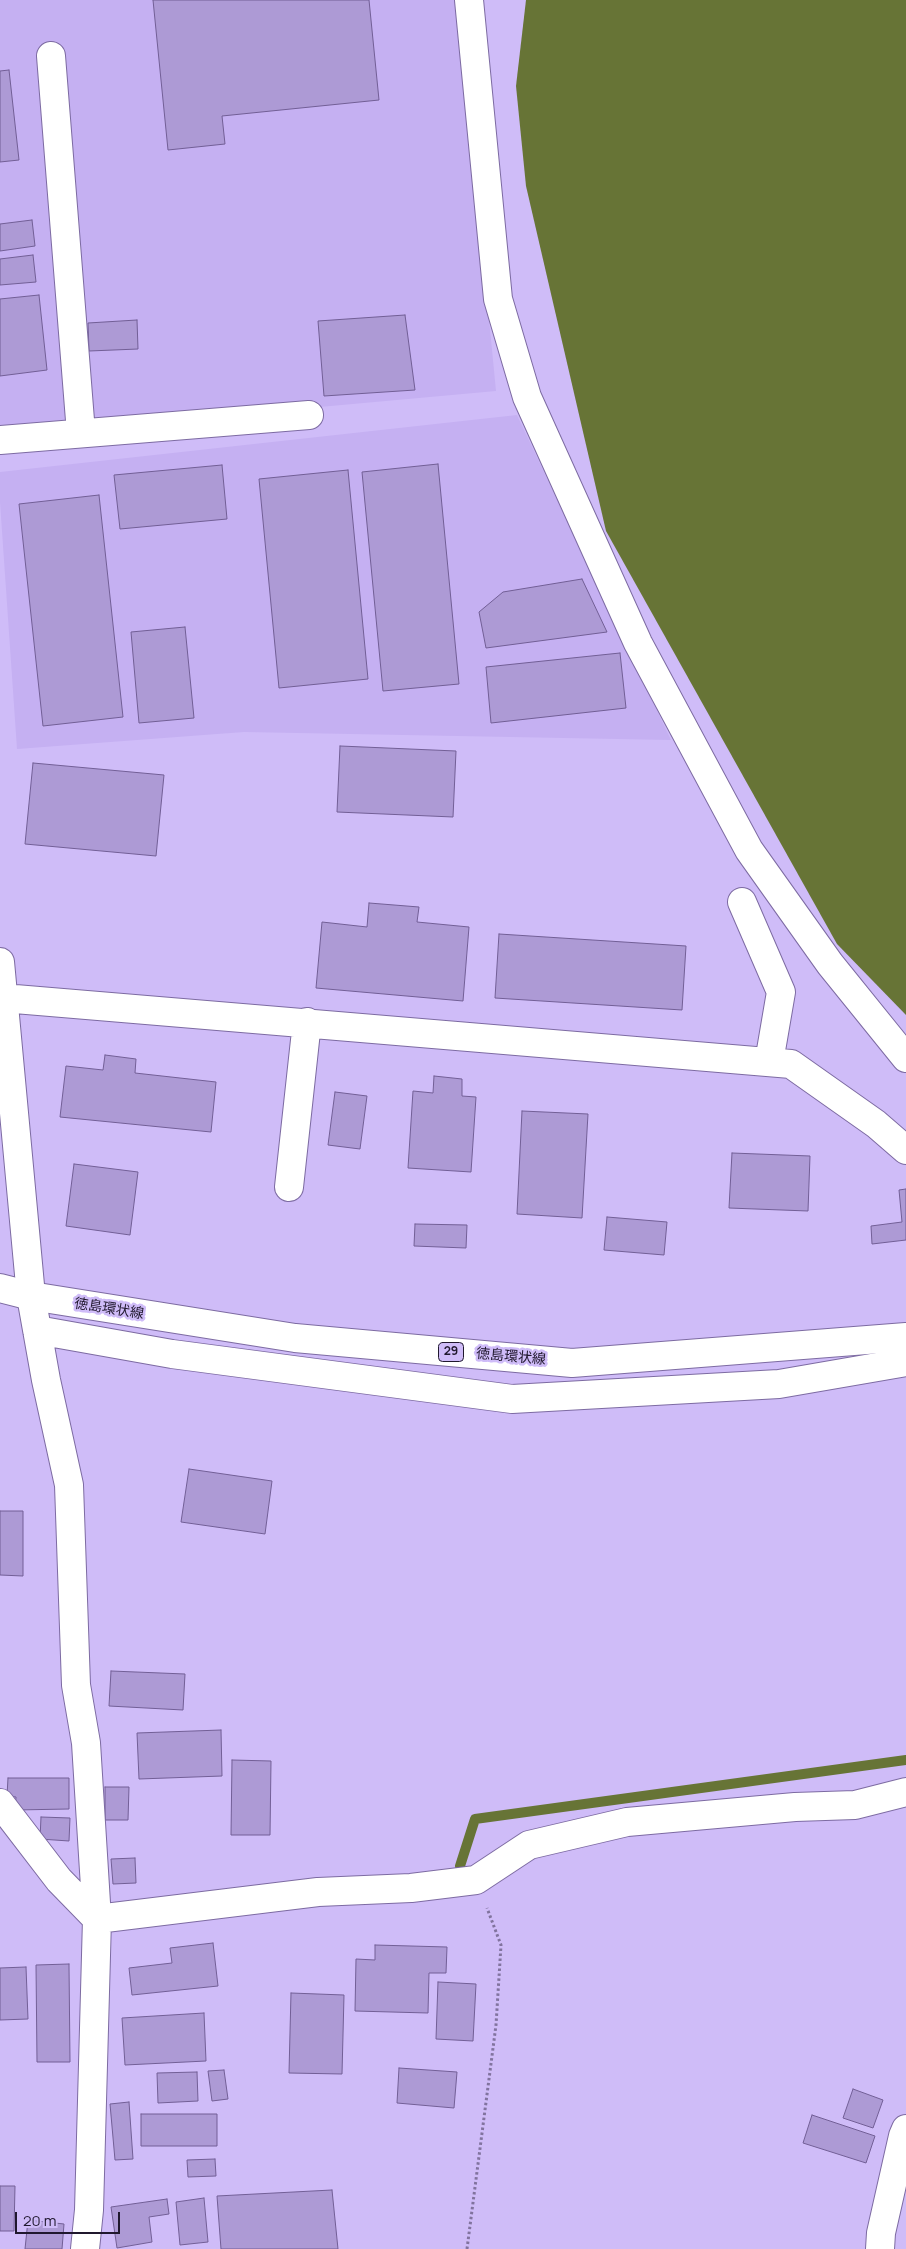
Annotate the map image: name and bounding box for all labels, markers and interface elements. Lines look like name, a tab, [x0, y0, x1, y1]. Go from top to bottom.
street label: 徳島環状線	[73, 1295, 145, 1323]
road number: 29	[438, 1342, 464, 1361]
street label: 徳島環状線	[475, 1346, 547, 1368]
scale bar	[18, 2202, 122, 2234]
text: 20 m	[23, 2210, 56, 2231]

